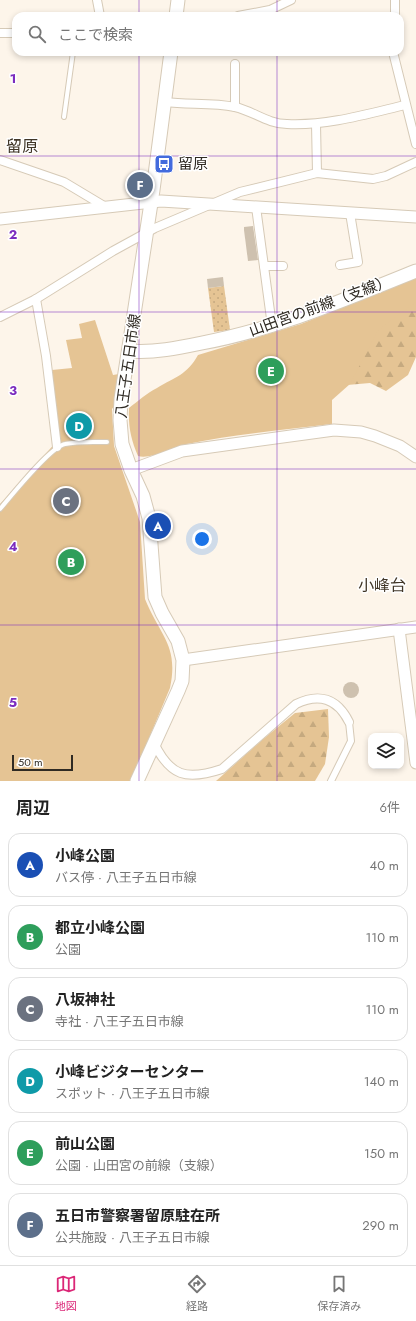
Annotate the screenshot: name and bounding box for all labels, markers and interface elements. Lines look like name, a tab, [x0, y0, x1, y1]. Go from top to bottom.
search box	[12, 12, 404, 56]
icon: search	[26, 23, 48, 45]
text: ここで検索	[58, 24, 133, 46]
text: 1	[10, 69, 16, 88]
district label: 留原	[6, 135, 38, 158]
bus stop icon: 留原	[153, 153, 175, 175]
place label: 留原	[178, 153, 208, 175]
pin: F	[127, 170, 153, 200]
text: 2	[9, 225, 17, 244]
street label: 山田宮の前線（支線）	[246, 270, 394, 342]
street label: 八王子五日市線	[110, 312, 146, 420]
pin: E	[258, 356, 284, 386]
text: 3	[9, 381, 17, 400]
pin: D	[66, 411, 92, 441]
pin: C	[53, 486, 79, 516]
pin: A	[145, 511, 171, 541]
your location	[192, 529, 212, 549]
text: 4	[8, 537, 18, 556]
pin: B	[58, 547, 84, 577]
district label: 小峰台	[358, 574, 406, 597]
text: 5	[9, 693, 17, 712]
map controls	[368, 733, 404, 769]
button: layers	[368, 733, 404, 769]
scale bar	[12, 753, 73, 772]
text: 50 m	[18, 754, 43, 770]
text: 周辺	[16, 796, 50, 820]
text: 6件	[380, 798, 400, 817]
text: 小峰公園	[55, 845, 115, 867]
text: A	[25, 856, 35, 875]
text: 40 m	[370, 856, 399, 875]
text: バス停 · 八王子五日市線	[55, 868, 197, 887]
text: 都立小峰公園	[55, 917, 145, 939]
text: B	[26, 928, 34, 947]
text: 110 m	[365, 928, 399, 947]
text: 公園	[55, 940, 81, 959]
text: 八坂神社	[55, 989, 115, 1011]
text: C	[25, 1000, 35, 1019]
text: 110 m	[365, 1000, 399, 1019]
text: 寺社 · 八王子五日市線	[55, 1012, 184, 1031]
text: 小峰ビジターセンター	[55, 1061, 205, 1083]
text: D	[25, 1072, 35, 1091]
text: 140 m	[364, 1072, 399, 1091]
text: スポット · 八王子五日市線	[55, 1084, 210, 1103]
text: 前山公園	[55, 1133, 115, 1155]
text: E	[26, 1144, 34, 1163]
text: 150 m	[364, 1144, 399, 1163]
text: 公園 · 山田宮の前線（支線）	[55, 1156, 223, 1175]
text: 五日市警察署留原駐在所	[55, 1205, 220, 1227]
text: F	[26, 1216, 34, 1235]
text: 290 m	[362, 1216, 399, 1235]
text: 公共施設 · 八王子五日市線	[55, 1228, 210, 1247]
tab: 地図	[55, 1273, 77, 1314]
tab: 経路	[186, 1273, 208, 1314]
tab: 保存済み	[317, 1273, 361, 1314]

